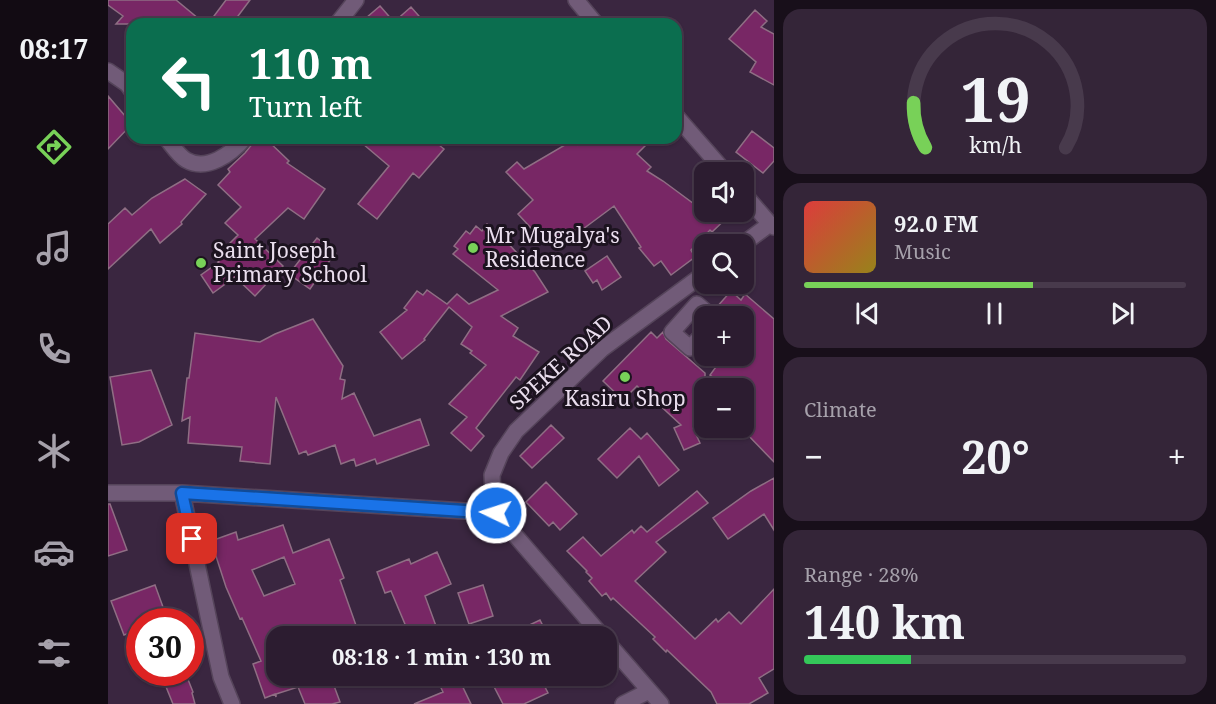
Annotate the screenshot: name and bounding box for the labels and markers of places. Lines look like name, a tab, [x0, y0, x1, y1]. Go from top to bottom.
place label: Mr Mugalya's Residence	[485, 221, 620, 273]
place label: Saint Joseph Primary School	[213, 236, 368, 288]
marker: Mr Mugalya's Residence	[466, 241, 480, 255]
marker: Saint Joseph Primary School	[194, 256, 208, 270]
marker: Kasiru Shop	[618, 370, 632, 384]
place label: Kasiru Shop	[564, 384, 686, 412]
pin	[166, 513, 217, 564]

